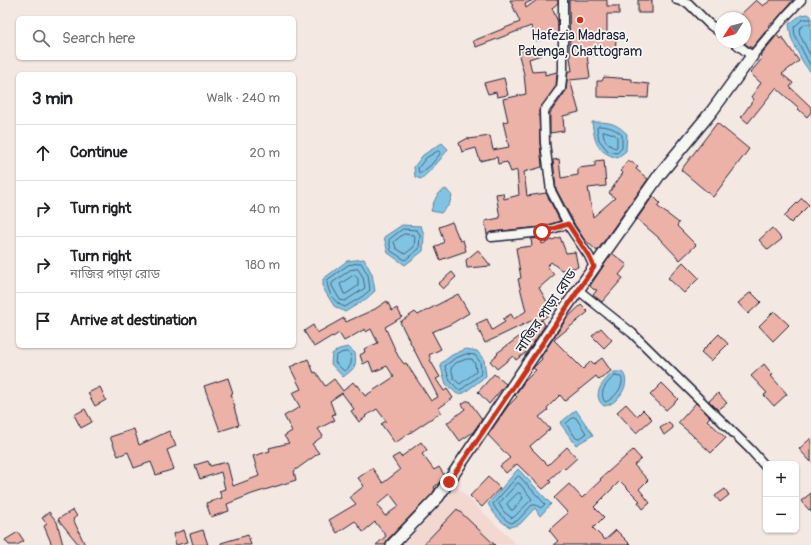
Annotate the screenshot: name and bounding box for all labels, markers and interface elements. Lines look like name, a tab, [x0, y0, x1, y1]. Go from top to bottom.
north arrow	[715, 12, 751, 48]
marker: Hafezia Madrasa, Patenga, Chattogram	[575, 15, 585, 25]
search box	[16, 16, 296, 60]
icon: search	[30, 27, 52, 49]
place label: Hafezia Madrasa, Patenga, Chattogram	[518, 27, 642, 60]
text: Search here	[62, 29, 135, 48]
text: 3 min	[32, 88, 73, 109]
text: Walk · 240 m	[206, 90, 280, 106]
icon: ahead	[32, 142, 54, 164]
text: Continue	[70, 143, 128, 162]
text: 20 m	[249, 145, 280, 161]
icon: right	[32, 198, 54, 220]
text: Turn right	[70, 199, 131, 218]
text: 40 m	[249, 201, 280, 217]
route start	[533, 223, 551, 241]
text: Turn right	[70, 247, 131, 266]
icon: right	[32, 254, 54, 276]
text: 180 m	[245, 257, 280, 273]
street label: নাজির পাড়া রোড	[511, 265, 581, 357]
text: নাজির পাড়া রোড	[70, 266, 160, 282]
icon: arrive	[32, 310, 54, 332]
text: Arrive at destination	[70, 311, 197, 330]
map controls	[763, 461, 799, 533]
button: +	[763, 461, 799, 497]
route end	[440, 473, 458, 491]
button: −	[763, 497, 799, 533]

